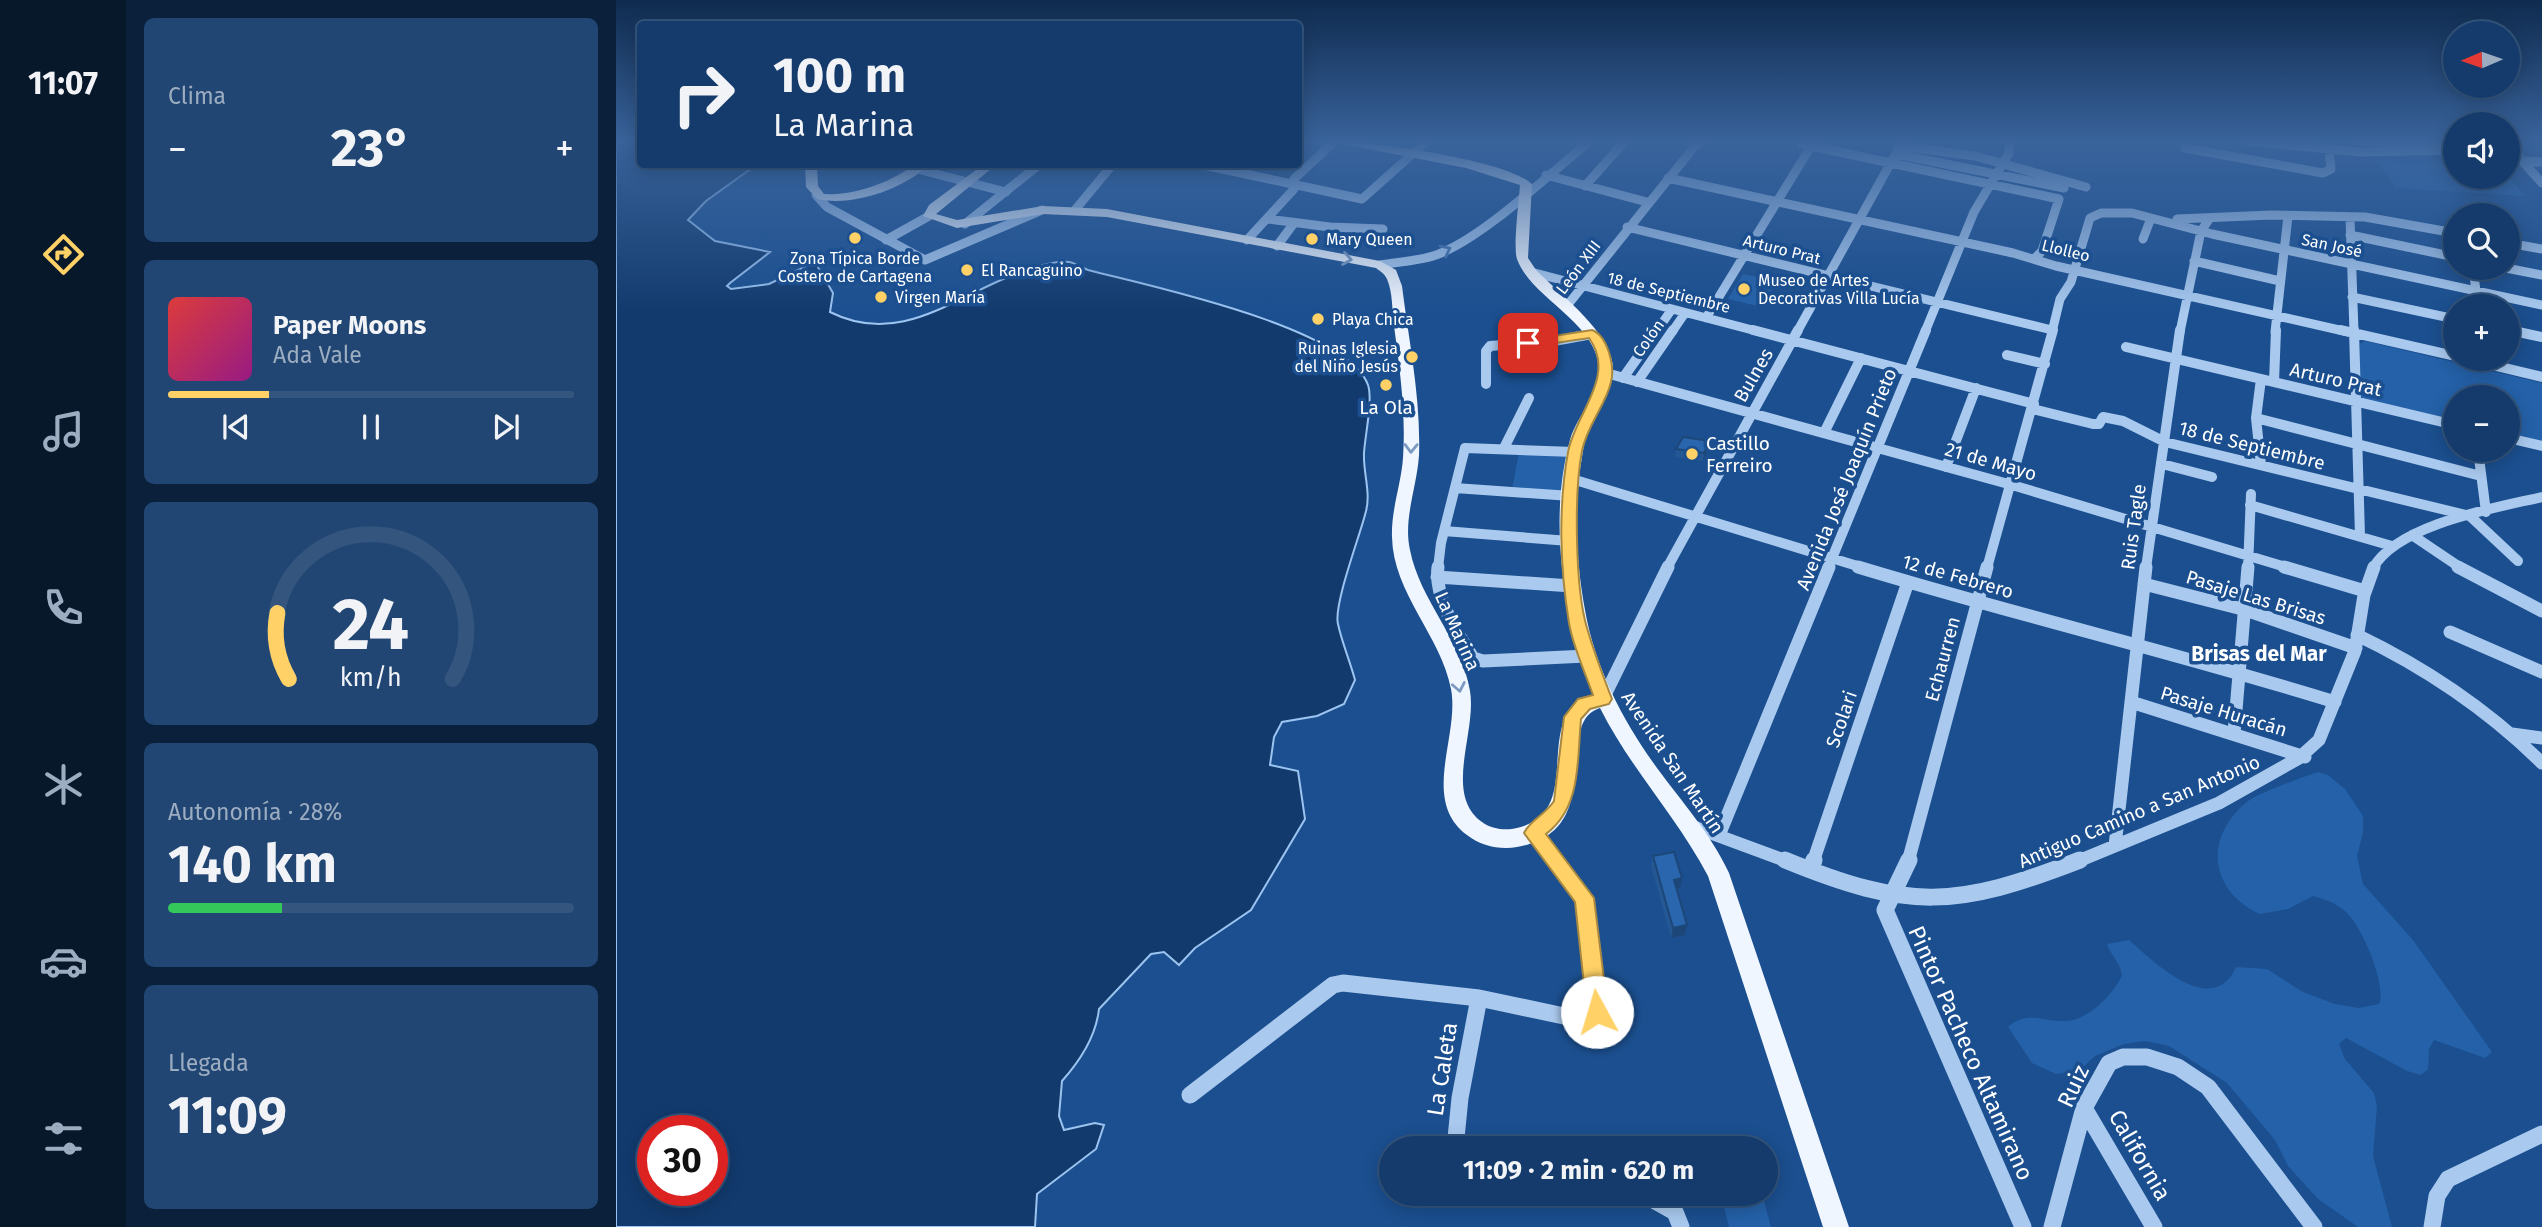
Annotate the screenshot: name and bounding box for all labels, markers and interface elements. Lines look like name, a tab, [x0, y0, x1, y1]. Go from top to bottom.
north arrow	[2443, 21, 2520, 98]
map controls	[2443, 21, 2520, 462]
text: 100 m	[773, 46, 906, 105]
icon: right	[658, 49, 749, 140]
text: 11:07	[28, 64, 98, 102]
text: Clima	[168, 82, 226, 110]
text: La Marina	[773, 106, 914, 144]
button: sound	[2443, 112, 2520, 189]
text: 23°	[331, 117, 411, 180]
text: −	[168, 126, 187, 172]
text: +	[555, 126, 574, 172]
button: search	[2443, 203, 2520, 280]
icon: directions	[39, 230, 88, 279]
marker: Zona Típica Borde Costero de Cartagena	[847, 230, 863, 246]
place label: Mary Queen	[1326, 230, 1413, 249]
street label: San José	[2300, 230, 2364, 261]
marker: Mary Queen	[1304, 231, 1320, 247]
street label: Arturo Prat	[1741, 231, 1823, 268]
street label: Llolleo	[2040, 235, 2092, 266]
street label: León XIII	[1552, 237, 1605, 298]
one-way arrow	[1439, 245, 1451, 259]
place label: Zona Típica Borde Costero de Cartagena	[778, 249, 932, 286]
one-way arrow	[1341, 251, 1353, 266]
place label: El Rancaguino	[981, 261, 1083, 280]
marker: El Rancaguino	[959, 262, 975, 278]
street label: 18 de Septiembre	[1605, 268, 1732, 317]
place label: Museo de Artes Decorativas Villa Lucía	[1758, 271, 1920, 308]
marker: Museo de Artes Decorativas Villa Lucía	[1736, 281, 1752, 297]
place label: Virgen María	[895, 288, 985, 307]
marker: Virgen María	[873, 289, 889, 305]
button: +	[2443, 294, 2520, 371]
text: Paper Moons	[273, 310, 426, 341]
place label: Playa Chica	[1332, 310, 1414, 329]
marker: Playa Chica	[1310, 311, 1326, 327]
pin	[1498, 313, 1558, 373]
street label: Colón	[1629, 316, 1668, 361]
icon: arrive	[1509, 324, 1547, 362]
place label: Ruinas Iglesia del Niño Jesús	[1295, 339, 1398, 376]
text: Ada Vale	[273, 341, 362, 369]
street label: Bulnes	[1729, 344, 1778, 406]
marker: Ruinas Iglesia del Niño Jesús	[1404, 349, 1420, 365]
street label: Arturo Prat	[2288, 358, 2384, 401]
street label: Avenida José Joaquín Prieto	[1791, 365, 1902, 593]
marker: La Ola	[1378, 377, 1394, 393]
button: −	[2443, 385, 2520, 462]
place label: La Ola	[1359, 396, 1413, 419]
icon: music	[39, 407, 88, 456]
icon: previous	[217, 408, 255, 446]
icon: pause	[352, 408, 390, 446]
icon: next	[487, 408, 525, 446]
street label: 18 de Septiembre	[2176, 416, 2327, 475]
place label: Castillo Ferreiro	[1706, 432, 1773, 477]
street label: 21 de Mayo	[1942, 437, 2039, 486]
one-way arrow	[1403, 443, 1419, 454]
marker: Castillo Ferreiro	[1684, 446, 1700, 462]
street label: Ruis Tagle	[2116, 483, 2151, 572]
street label: 12 de Febrero	[1900, 550, 2016, 603]
street label: Pasaje Las Brisas	[2183, 565, 2329, 630]
text: 24	[333, 582, 409, 669]
icon: phone	[39, 583, 88, 632]
street label: La Marina	[1430, 588, 1485, 674]
street label: Echaurren	[1920, 614, 1965, 704]
district label: Brisas del Mar	[2191, 641, 2327, 667]
text: km/h	[340, 663, 402, 693]
one-way arrow	[1451, 681, 1466, 693]
street label: Pasaje Huracán	[2158, 681, 2290, 742]
street label: Avenida San Martín	[1617, 687, 1729, 838]
street label: Scolari	[1821, 688, 1862, 751]
street label: Antiguo Camino a San Antonio	[2015, 750, 2264, 873]
icon: climate	[39, 760, 88, 809]
text: Autonomía · 28%	[168, 798, 342, 826]
text: 140 km	[168, 833, 337, 896]
street label: Pintor Pacheco Altamirano	[1902, 921, 2040, 1185]
icon: car	[39, 937, 88, 986]
position arrow	[1560, 975, 1634, 1049]
street label: La Caleta	[1421, 1020, 1463, 1118]
text: Llegada	[168, 1049, 249, 1077]
street label: Ruiz	[2051, 1060, 2095, 1112]
text: 11:09	[168, 1084, 287, 1147]
street label: California	[2103, 1105, 2177, 1205]
icon: filters	[39, 1114, 88, 1163]
speed limit sign: 30	[637, 1115, 728, 1206]
text: 11:09 · 2 min · 620 m	[1463, 1155, 1694, 1186]

